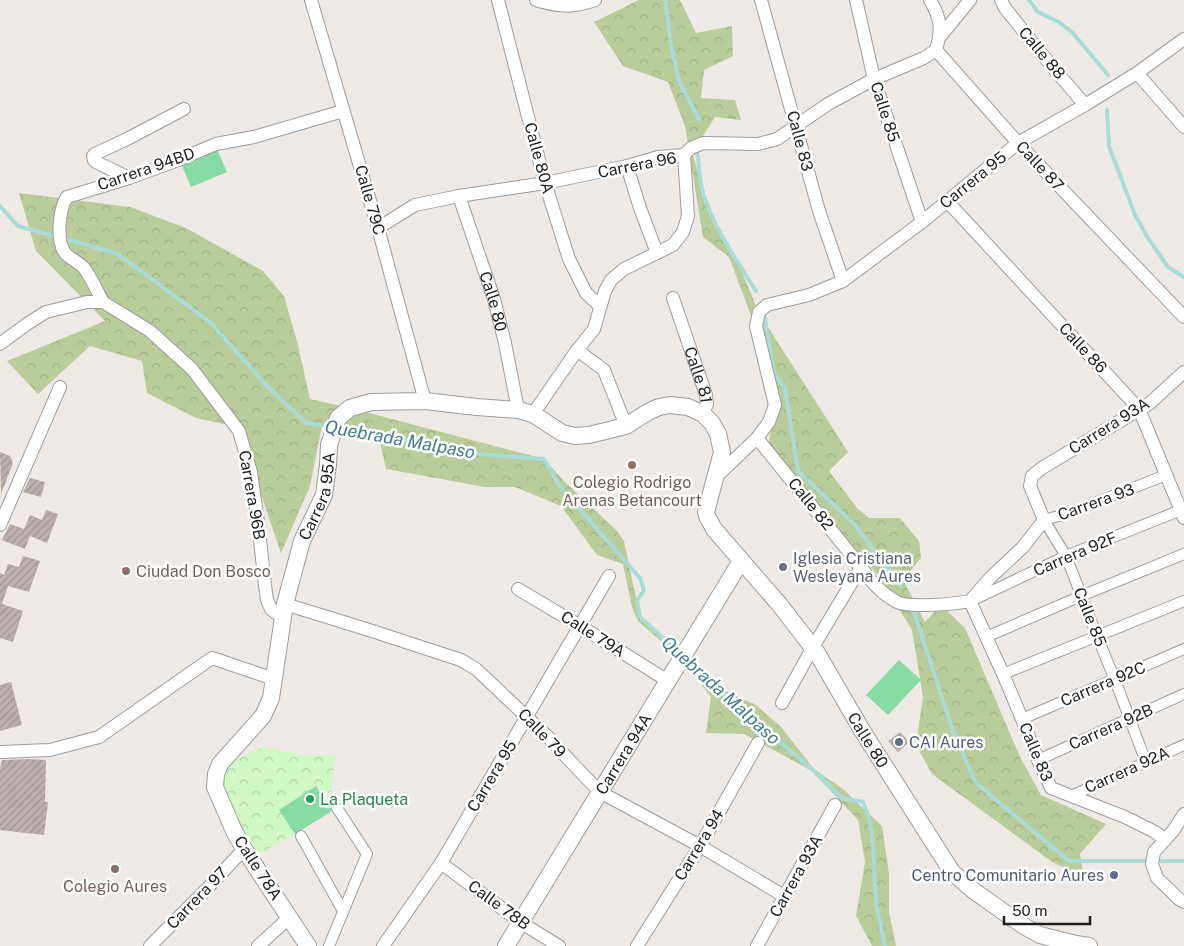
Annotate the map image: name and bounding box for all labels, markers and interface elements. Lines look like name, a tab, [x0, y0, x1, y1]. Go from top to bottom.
street label: Calle 88	[1015, 23, 1069, 83]
street label: Calle 85	[866, 79, 904, 145]
street label: Calle 83	[783, 109, 817, 173]
street label: Calle 80A	[520, 120, 558, 196]
street label: Calle 87	[1012, 137, 1068, 195]
street label: Carrera 94BD	[95, 143, 197, 195]
street label: Carrera 95	[936, 147, 1010, 213]
street label: Carrera 96	[596, 148, 678, 182]
street label: Calle 79C	[351, 163, 389, 237]
street label: Calle 80	[476, 269, 511, 334]
street label: Calle 86	[1055, 319, 1111, 377]
street label: Calle 81	[681, 344, 716, 404]
street label: Carrera 93A	[1065, 394, 1153, 458]
water label: Quebrada Malpaso	[323, 415, 477, 463]
street label: Carrera 96B	[235, 449, 269, 541]
street label: Carrera 95A	[294, 452, 338, 543]
marker: Colegio Rodrigo Arenas Betancourt	[626, 459, 638, 471]
place label: Colegio Rodrigo Arenas Betancourt	[562, 473, 702, 510]
street label: Calle 82	[784, 474, 838, 534]
street label: Carrera 93	[1055, 479, 1137, 525]
street label: Carrera 92F	[1030, 528, 1120, 580]
place label: Iglesia Cristiana Wesleyana Aures	[793, 549, 921, 586]
marker: Iglesia Cristiana Wesleyana Aures	[777, 561, 789, 573]
place label: Ciudad Don Bosco	[136, 562, 271, 581]
marker: Ciudad Don Bosco	[120, 565, 132, 577]
street label: Calle 85	[1070, 585, 1110, 649]
street label: Calle 79A	[557, 607, 629, 661]
water label: Quebrada Malpaso	[657, 631, 785, 749]
street label: Carrera 92C	[1058, 658, 1148, 710]
street label: Carrera 92B	[1066, 700, 1156, 754]
street label: Calle 79	[514, 704, 570, 762]
street label: Calle 80	[844, 709, 893, 771]
street label: Carrera 94A	[591, 710, 655, 798]
street label: Calle 83	[1015, 720, 1057, 784]
place label: CAI Aures	[909, 733, 983, 752]
marker: CAI Aures	[893, 736, 905, 748]
street label: Carrera 95	[463, 737, 521, 815]
street label: Carrera 92A	[1082, 743, 1172, 797]
place label: La Plaqueta	[320, 790, 408, 809]
marker: La Plaqueta	[304, 793, 316, 805]
street label: Carrera 94	[670, 806, 728, 884]
street label: Carrera 93A	[766, 831, 826, 921]
street label: Calle 78A	[230, 832, 286, 904]
marker: Colegio Aures	[109, 863, 121, 875]
street label: Carrera 97	[163, 863, 231, 933]
place label: Centro Comunitario Aures	[911, 866, 1104, 885]
marker: Centro Comunitario Aures	[1108, 869, 1120, 881]
street label: Calle 78B	[464, 876, 534, 934]
place label: Colegio Aures	[63, 877, 167, 896]
scale bar	[1004, 894, 1090, 926]
text: 50 m	[1012, 902, 1047, 919]

